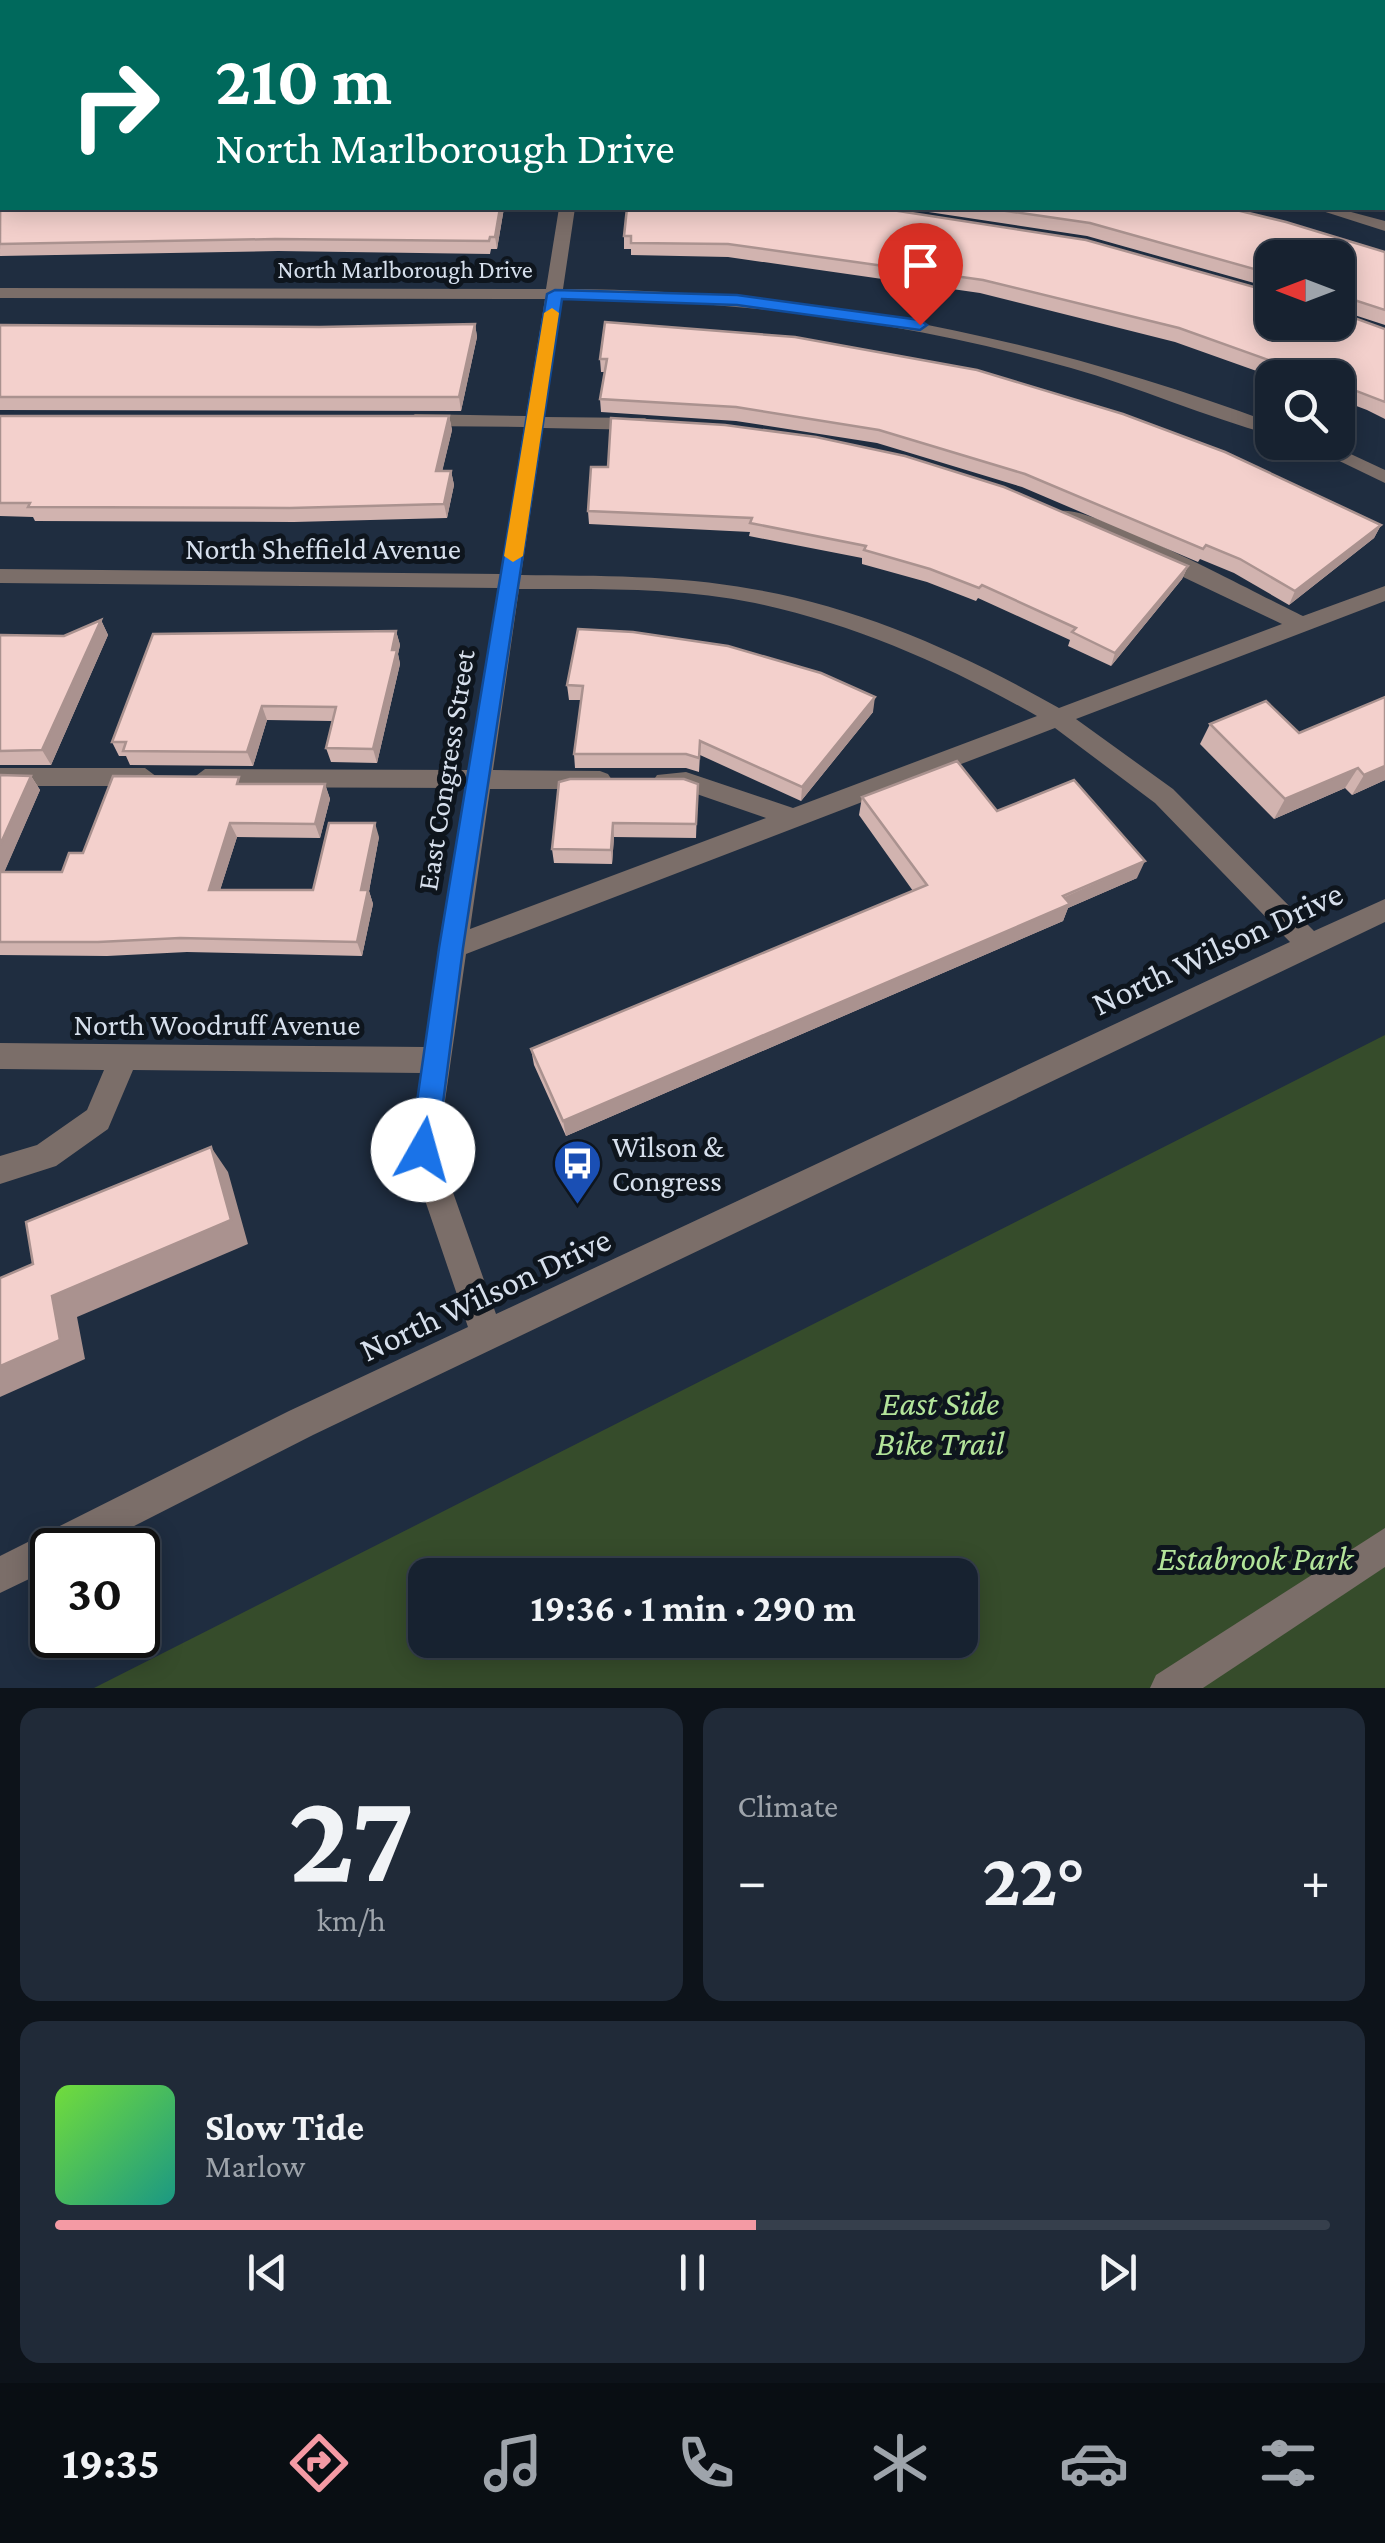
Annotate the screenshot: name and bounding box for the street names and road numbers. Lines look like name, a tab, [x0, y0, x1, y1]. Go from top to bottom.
street label: North Marlborough Drive	[277, 256, 533, 284]
street label: North Sheffield Avenue	[185, 532, 461, 565]
street label: East Congress Street	[410, 646, 482, 893]
street label: North Wilson Drive	[1086, 873, 1349, 1024]
street label: North Woodruff Avenue	[74, 1008, 360, 1041]
street label: North Wilson Drive	[354, 1219, 617, 1370]

